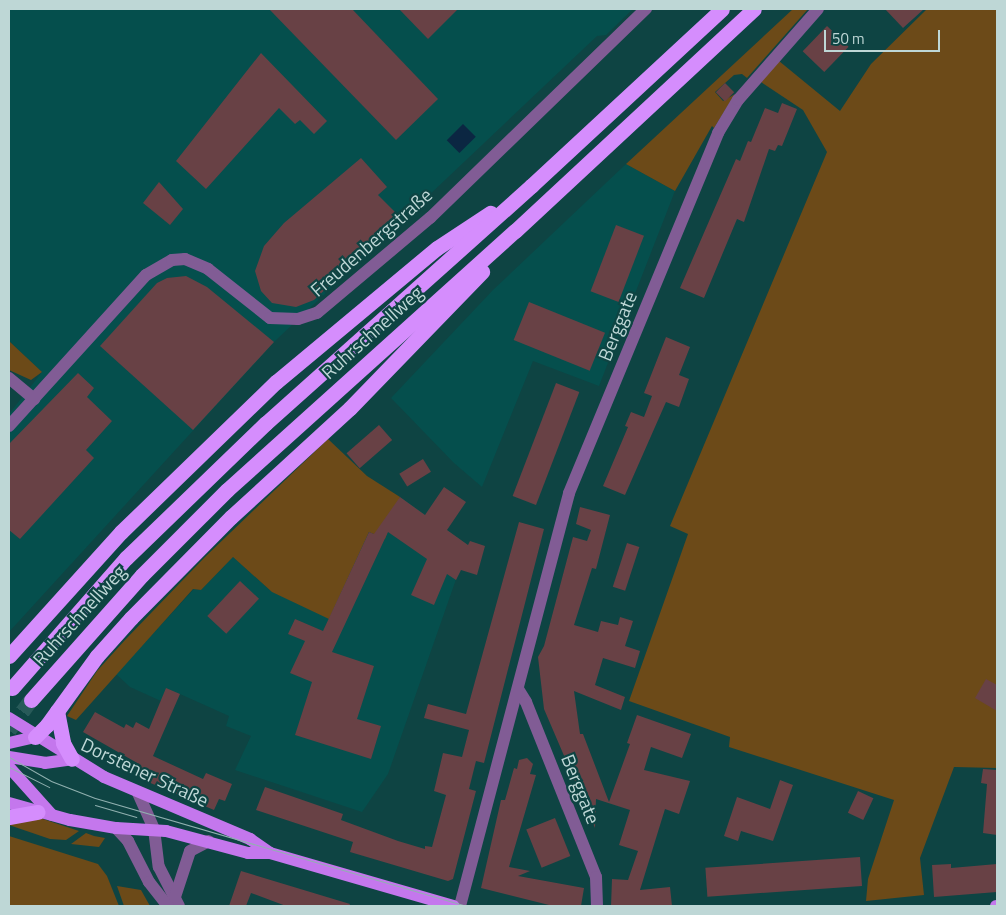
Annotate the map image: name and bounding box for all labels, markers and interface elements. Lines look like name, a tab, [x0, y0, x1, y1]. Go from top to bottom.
scale bar	[826, 20, 942, 52]
text: 50 m	[832, 27, 865, 50]
street label: Freudenbergstraße	[306, 183, 436, 301]
street label: Ruhrschnellweg	[317, 281, 427, 383]
street label: Berggate	[593, 288, 641, 364]
street label: Ruhrschnellweg	[28, 560, 130, 670]
street label: Dorstener Straße	[78, 733, 212, 811]
street label: Berggate	[557, 751, 605, 827]

